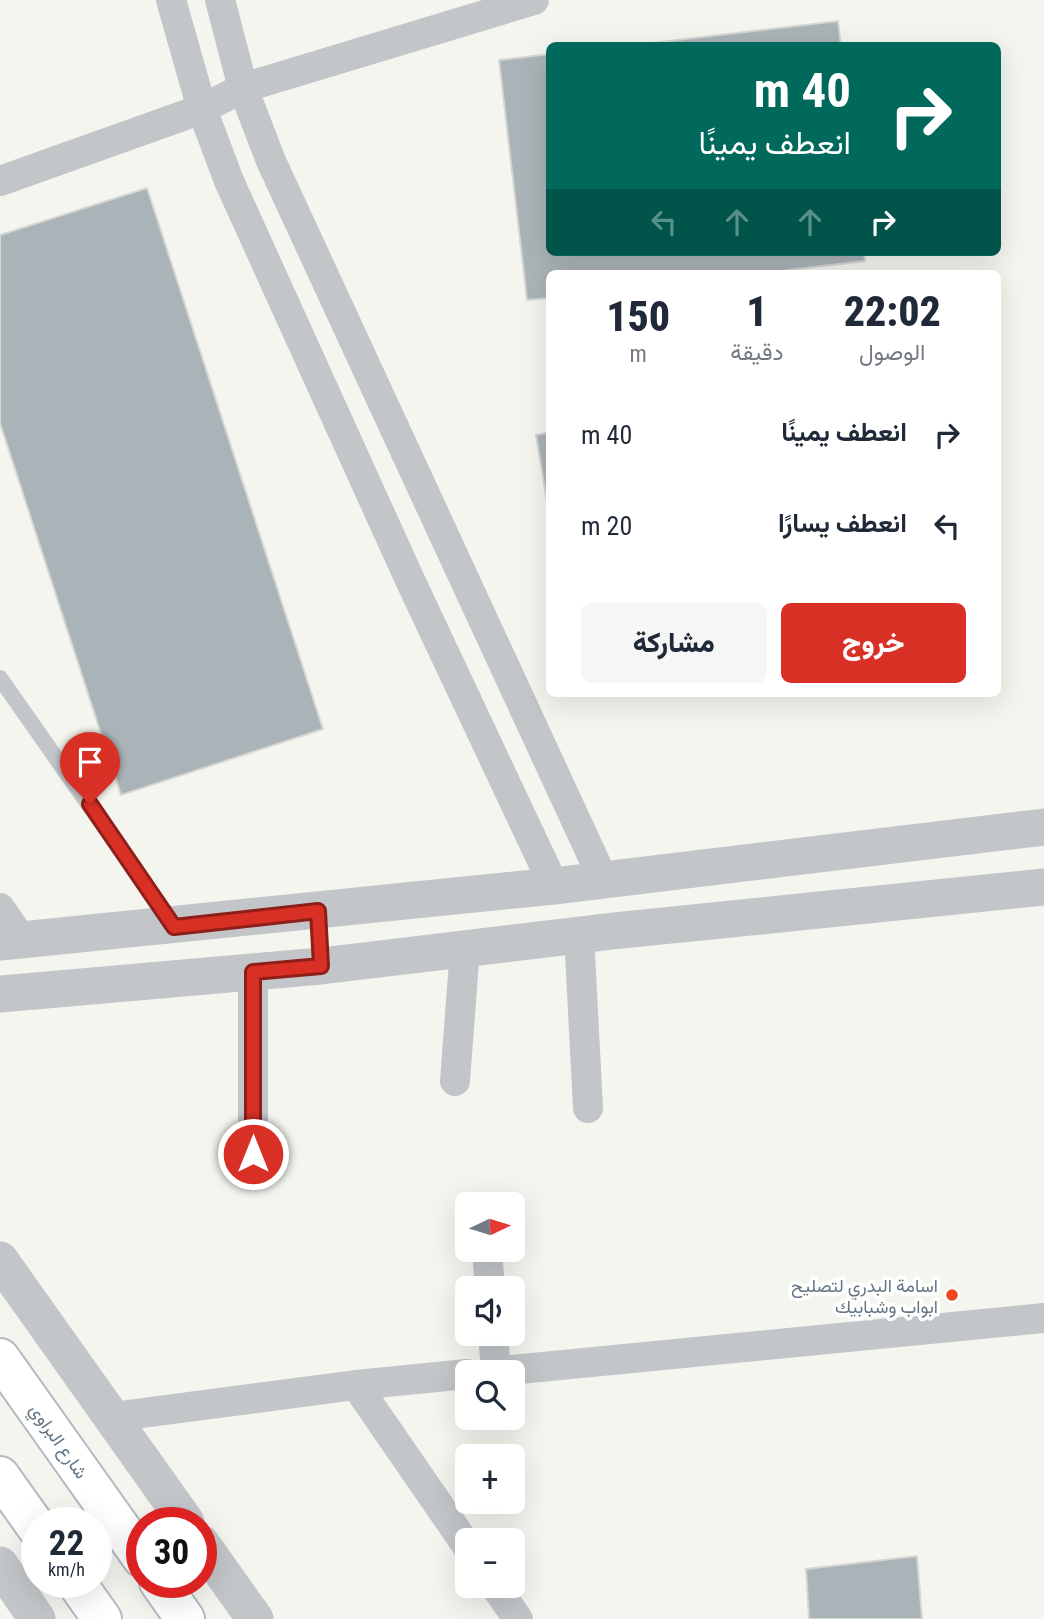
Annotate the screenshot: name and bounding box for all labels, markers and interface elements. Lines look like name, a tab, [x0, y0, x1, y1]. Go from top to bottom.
text: 40 m	[754, 62, 851, 119]
icon: right	[875, 70, 966, 161]
text: انعطف يمينًا	[698, 124, 851, 162]
icon: left	[645, 203, 683, 241]
icon: ahead	[718, 203, 756, 241]
icon: ahead	[791, 203, 829, 241]
icon: right	[864, 203, 902, 241]
text: 1	[746, 287, 768, 336]
text: 22:02	[844, 287, 941, 336]
text: 150	[606, 292, 670, 341]
text: دقيقة	[730, 339, 784, 366]
text: الوصول	[859, 339, 925, 366]
text: m	[630, 341, 647, 368]
icon: right	[928, 416, 966, 454]
text: انعطف يمينًا	[781, 417, 907, 447]
text: 40 m	[581, 420, 632, 450]
icon: left	[928, 507, 966, 545]
text: انعطف يسارًا	[778, 508, 907, 538]
text: 20 m	[581, 511, 632, 541]
button: مشاركة	[581, 603, 767, 683]
button: خروج	[781, 603, 966, 683]
pin	[60, 732, 120, 804]
icon: arrive	[71, 743, 109, 781]
position arrow	[216, 1117, 290, 1191]
north arrow	[455, 1192, 525, 1262]
map controls	[455, 1192, 525, 1598]
place label: اسامة البدري لتصليح ابواب وشبابيك	[791, 1275, 938, 1318]
button: sound	[455, 1276, 525, 1346]
marker: اسامة البدري لتصليح ابواب وشبابيك	[944, 1287, 960, 1303]
button: search	[455, 1360, 525, 1430]
street label: شارع البراوي	[21, 1400, 92, 1485]
button: +	[455, 1444, 525, 1514]
speed limit sign: 30	[126, 1507, 217, 1598]
text: 22	[49, 1523, 84, 1564]
button: −	[455, 1528, 525, 1598]
text: km/h	[48, 1559, 85, 1580]

